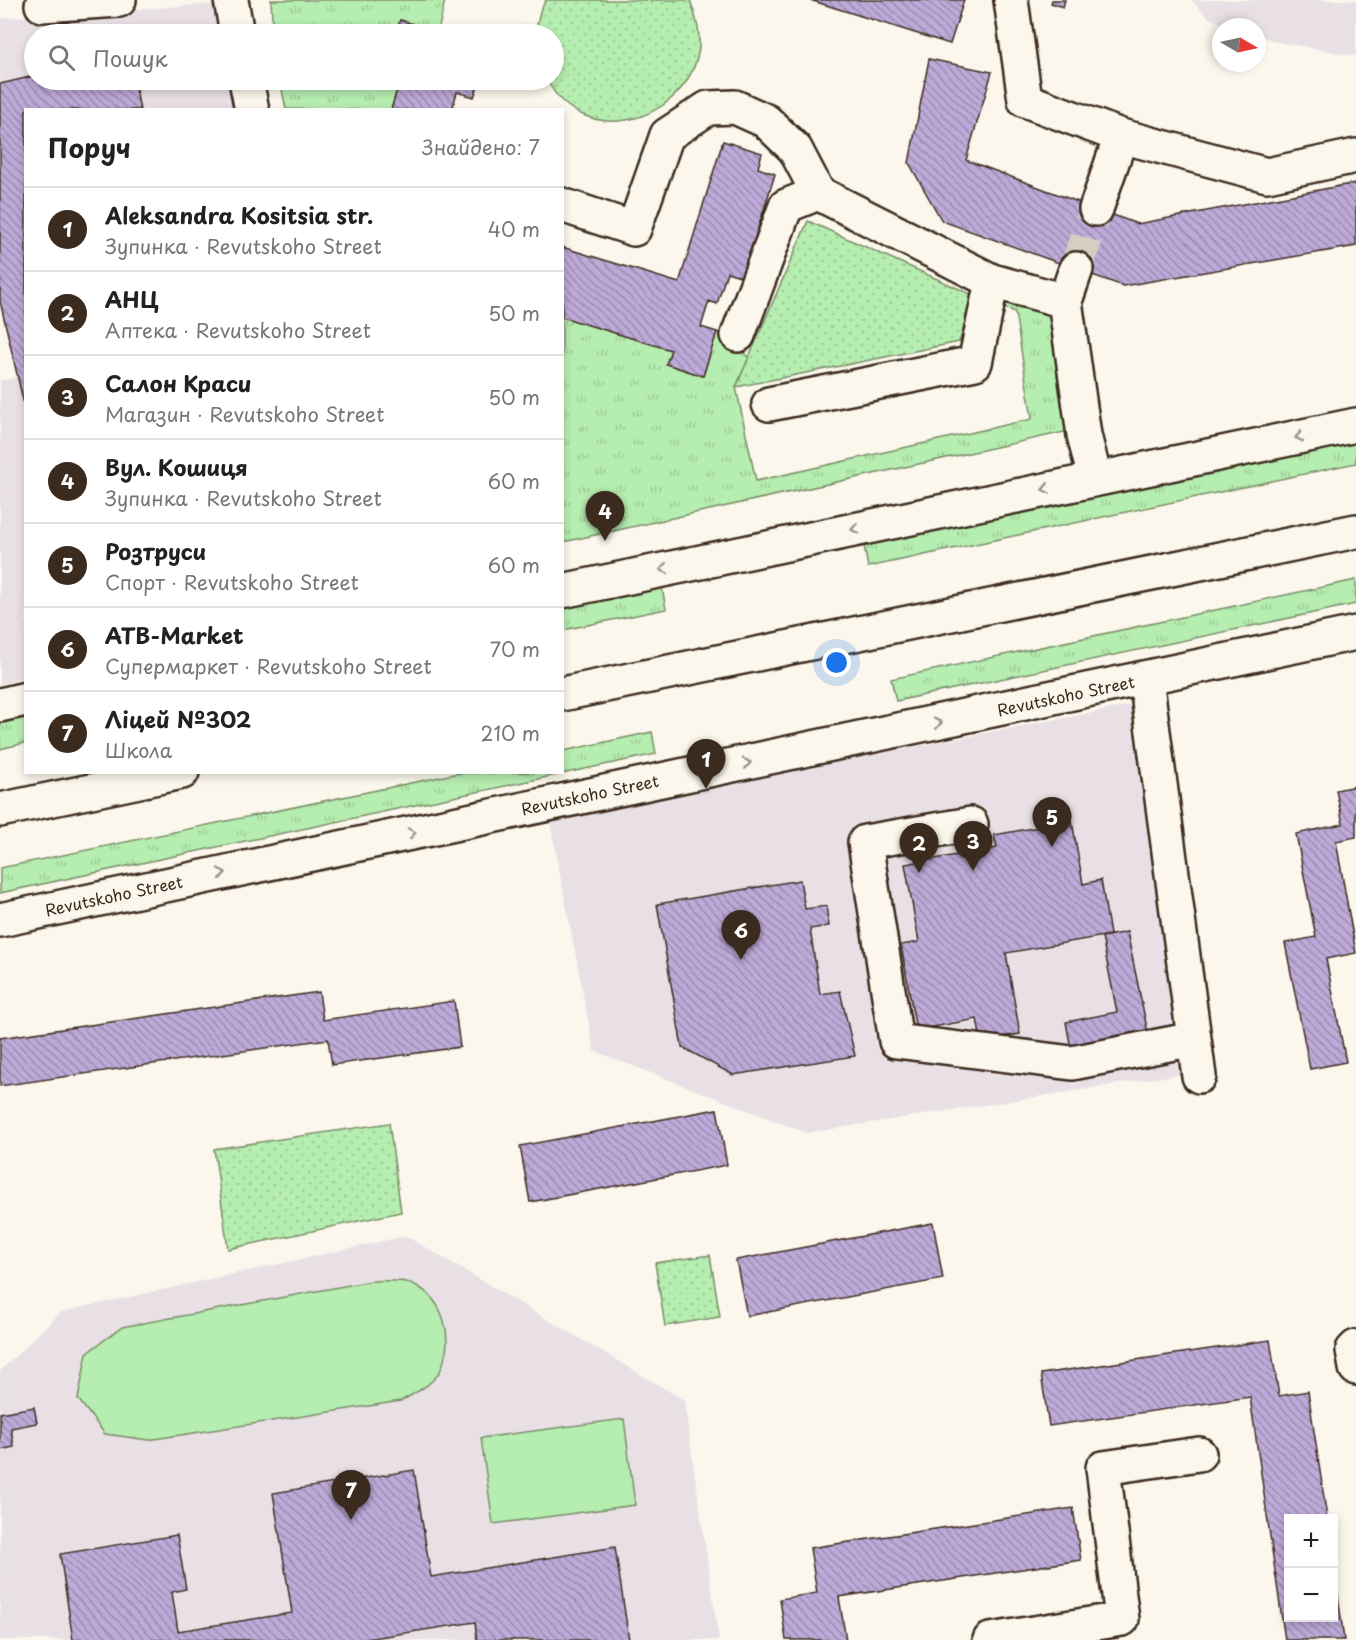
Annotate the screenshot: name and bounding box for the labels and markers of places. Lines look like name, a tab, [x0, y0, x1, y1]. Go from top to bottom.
pin: 4	[586, 492, 624, 541]
pin: 1	[686, 740, 726, 789]
pin: 5	[1032, 798, 1072, 847]
pin: 3	[954, 822, 992, 871]
pin: 2	[900, 824, 938, 873]
pin: 6	[722, 910, 760, 960]
pin: 7	[332, 1470, 370, 1520]

